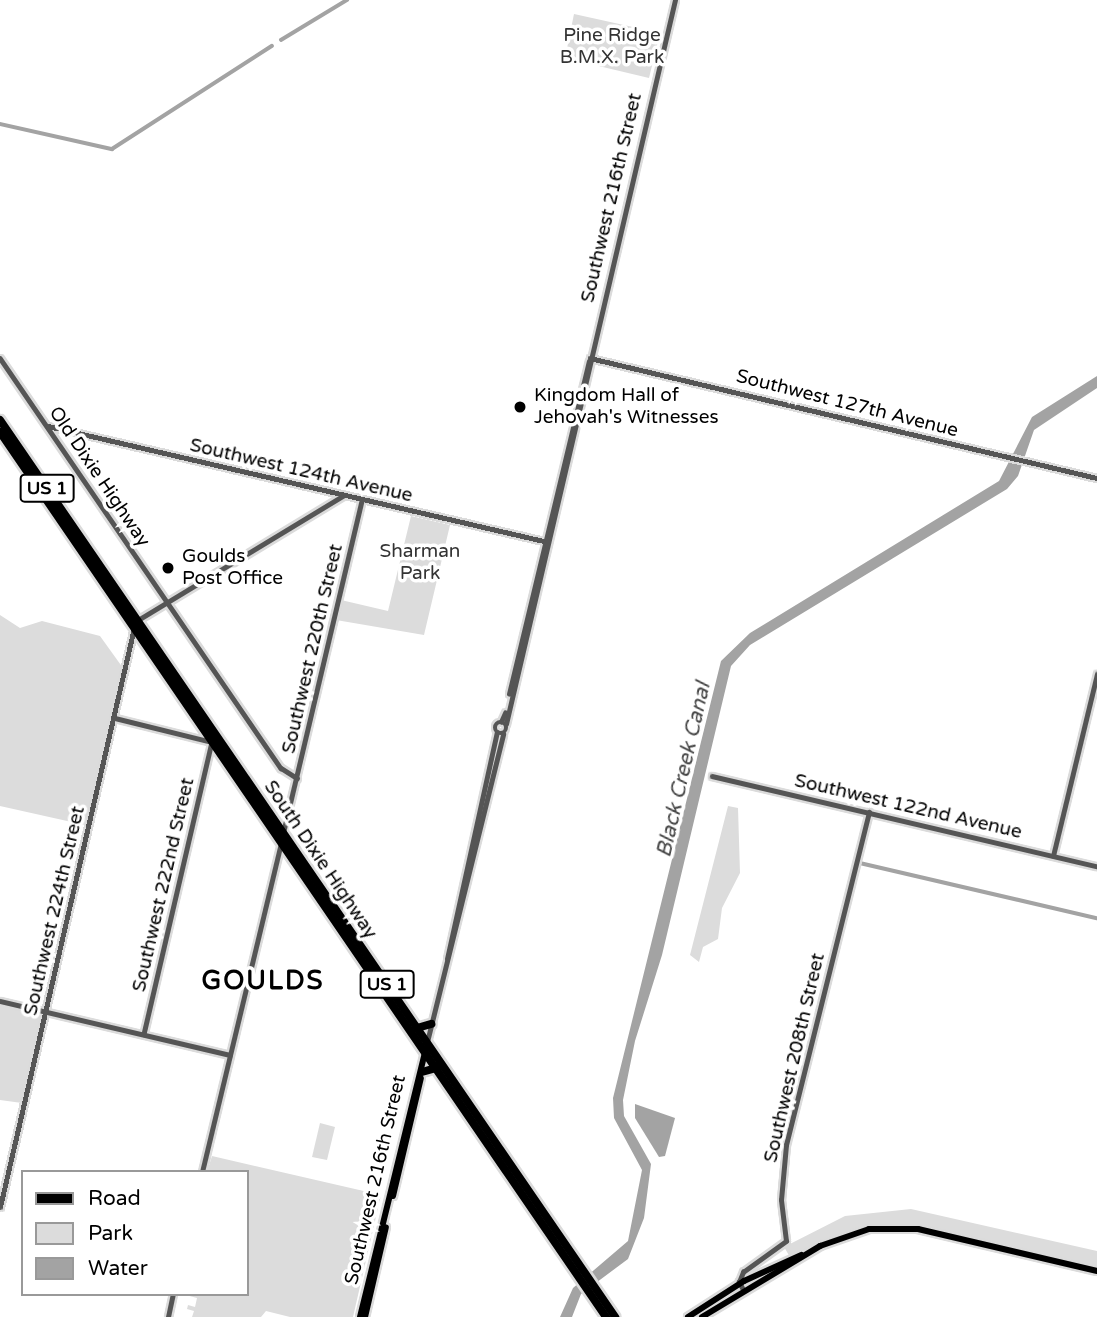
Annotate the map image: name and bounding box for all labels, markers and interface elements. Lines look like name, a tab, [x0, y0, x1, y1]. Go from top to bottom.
park label: Pine Ridge B.M.X. Park	[560, 25, 664, 69]
street label: Southwest 216th Street	[577, 91, 647, 305]
street label: Southwest 127th Avenue	[734, 365, 960, 443]
place label: Kingdom Hall of Jehovah's Witnesses	[534, 385, 719, 429]
marker: Kingdom Hall of Jehovah's Witnesses	[512, 399, 528, 415]
street label: Old Dixie Highway	[44, 402, 154, 552]
street label: Southwest 124th Avenue	[187, 434, 415, 508]
road number: US 1	[19, 474, 75, 502]
park label: Sharman Park	[380, 541, 460, 585]
street label: Southwest 220th Street	[278, 542, 348, 756]
place label: Goulds Post Office	[182, 546, 283, 590]
marker: Goulds Post Office	[160, 560, 176, 576]
water label: Black Creek Canal	[652, 680, 716, 860]
street label: Southwest 122nd Avenue	[792, 770, 1024, 844]
street label: Southwest 222nd Street	[128, 776, 200, 994]
street label: South Dixie Highway	[259, 777, 381, 943]
street label: Southwest 224th Street	[20, 804, 90, 1018]
street label: Southwest 208th Street	[760, 951, 830, 1165]
district label: GOULDS	[202, 965, 324, 997]
road number: US 1	[359, 970, 415, 999]
street label: Southwest 216th Street	[341, 1073, 411, 1287]
legend	[21, 1170, 248, 1296]
text: Road	[88, 1186, 141, 1211]
text: Park	[88, 1221, 133, 1246]
text: Water	[88, 1256, 148, 1281]

